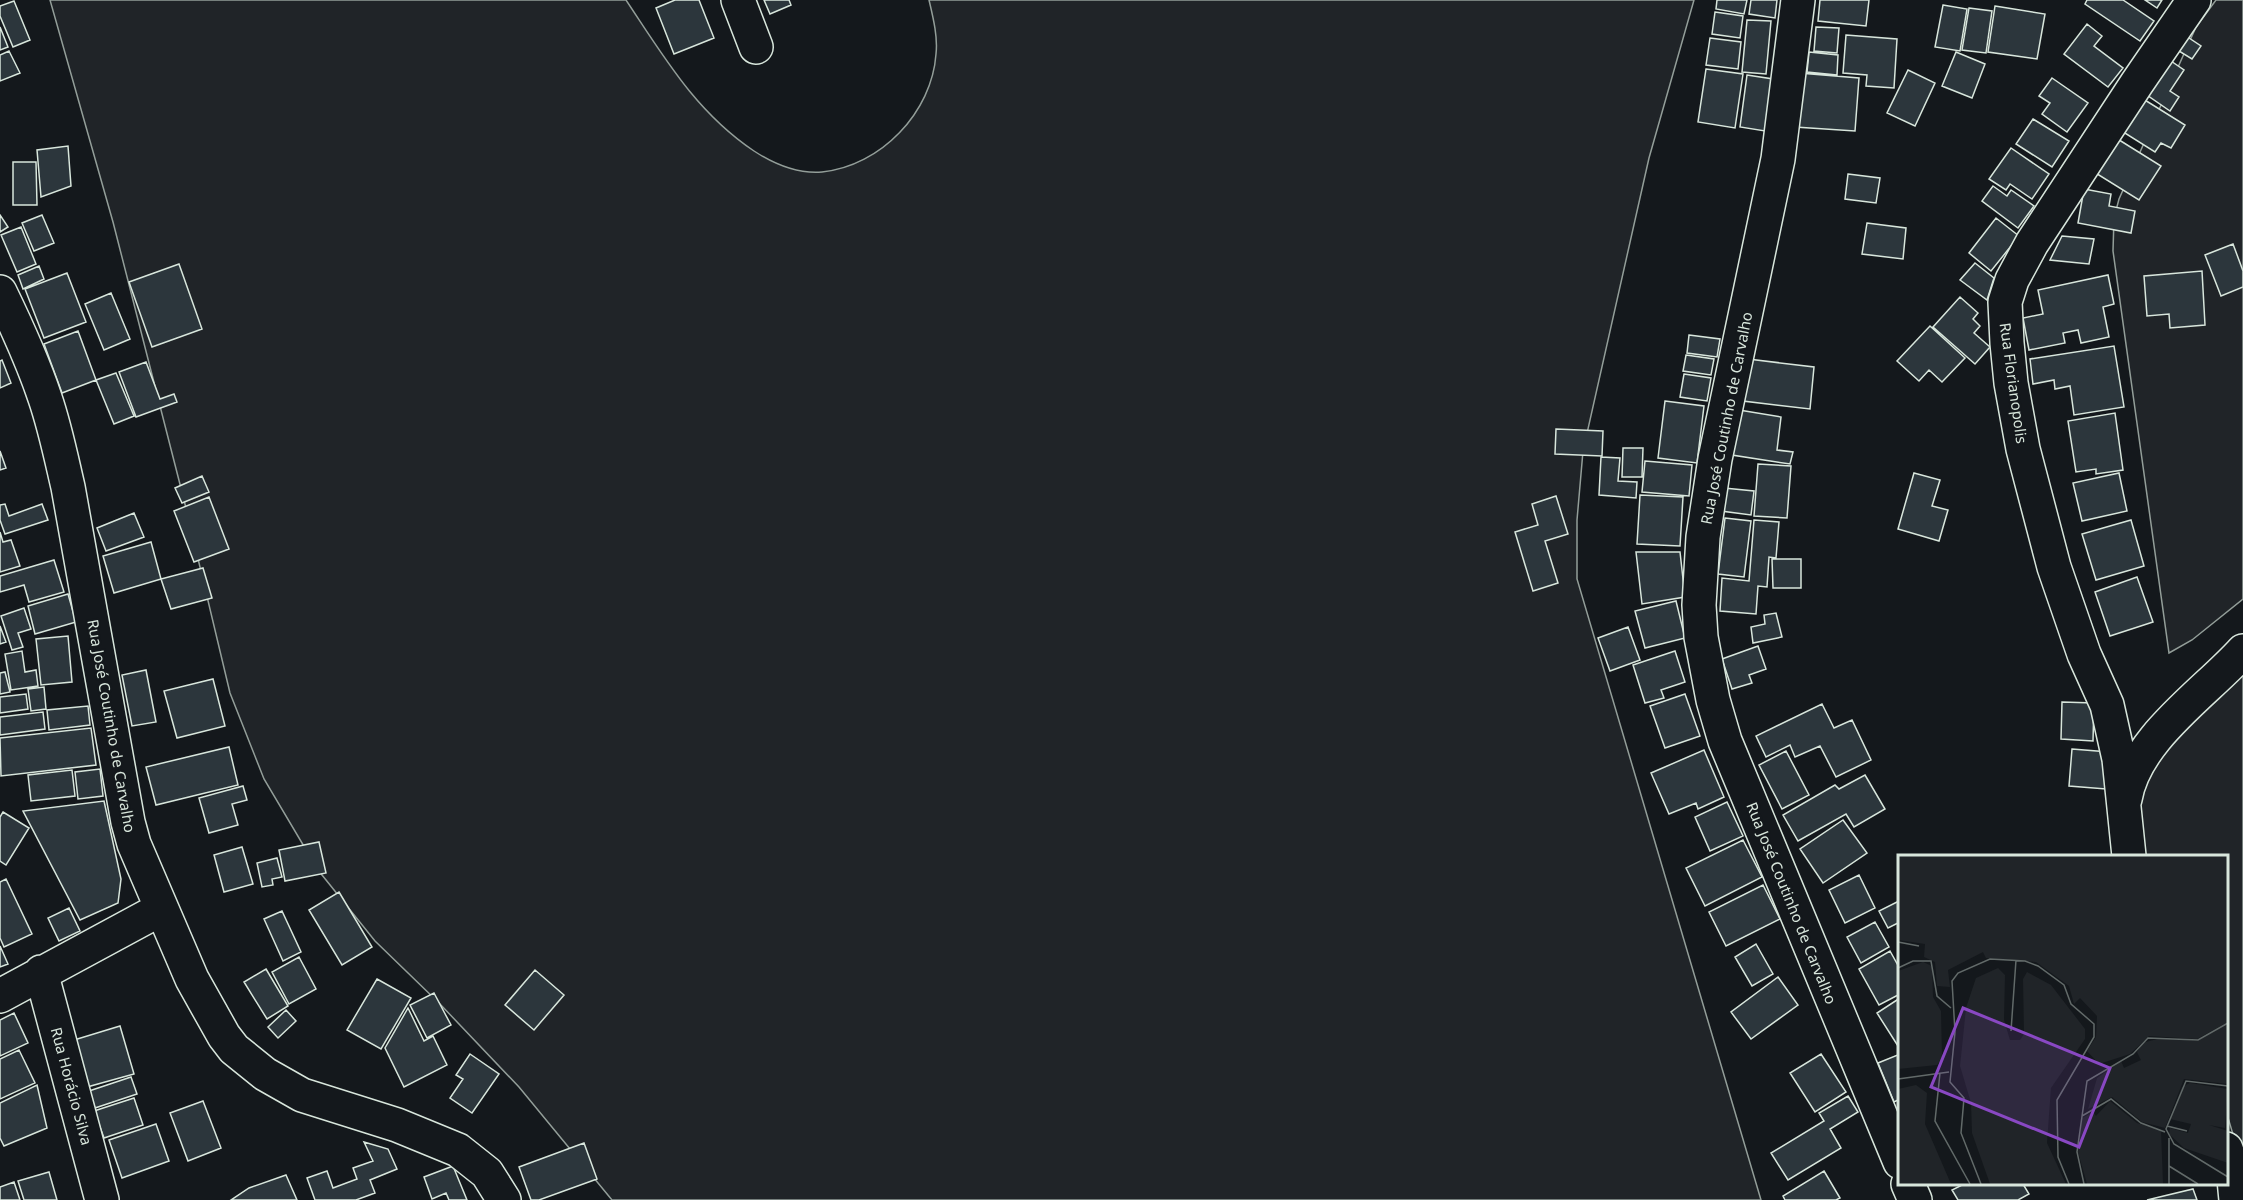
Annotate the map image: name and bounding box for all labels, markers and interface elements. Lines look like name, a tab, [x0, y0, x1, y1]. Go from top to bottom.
street label: Rua José Coutinho de Carvalho	[1696, 310, 1756, 526]
street label: Rua Florianopolis	[1996, 321, 2032, 445]
street label: Rua José Coutinho de Carvalho	[83, 618, 141, 834]
street label: Rua José Coutinho de Carvalho	[1742, 799, 1842, 1007]
inset map	[1898, 855, 2228, 1185]
street label: Rua Horácio Silva	[47, 1025, 97, 1147]

